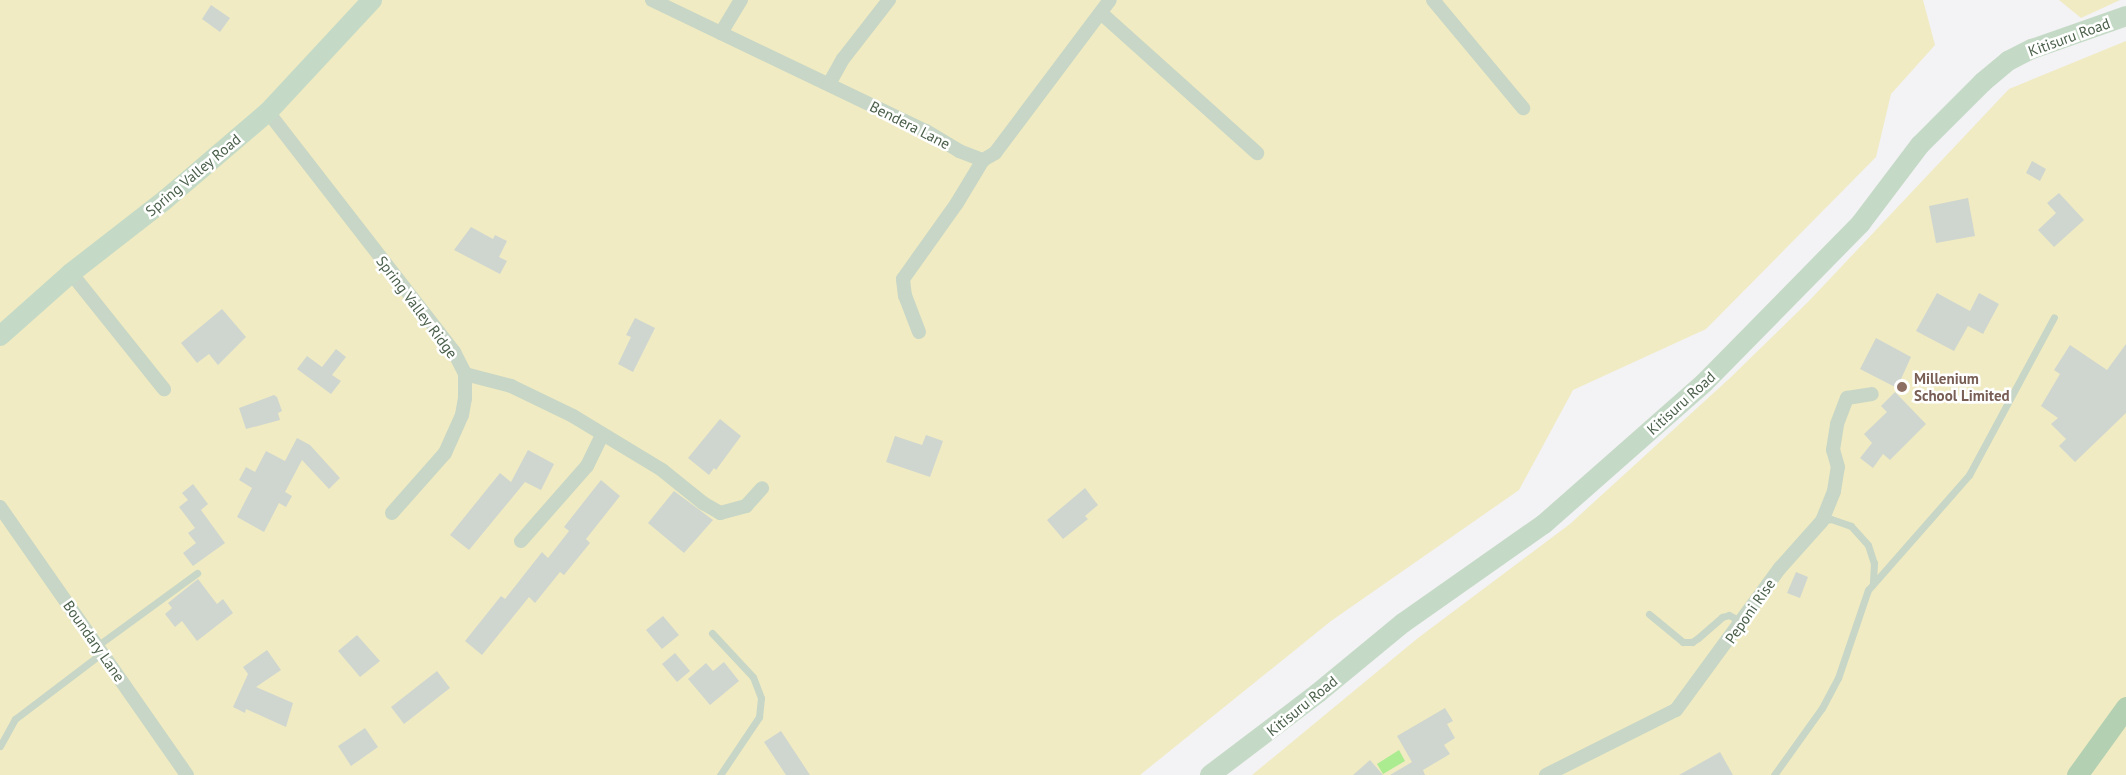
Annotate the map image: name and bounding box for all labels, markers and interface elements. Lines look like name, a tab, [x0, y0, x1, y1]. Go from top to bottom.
street label: Kitisuru Road	[2026, 14, 2112, 60]
street label: Bendera Lane	[867, 97, 953, 153]
street label: Spring Valley Road	[141, 130, 245, 220]
street label: Spring Valley Ridge	[372, 252, 462, 362]
street label: Kitisuru Road	[1643, 368, 1719, 438]
place label: Millenium School Limited	[1914, 369, 2010, 404]
marker: Millenium School Limited	[1895, 380, 1909, 394]
street label: Peponi Rise	[1721, 575, 1779, 647]
street label: Boundary Lane	[59, 597, 129, 685]
street label: Kitisuru Road	[1263, 672, 1341, 740]

